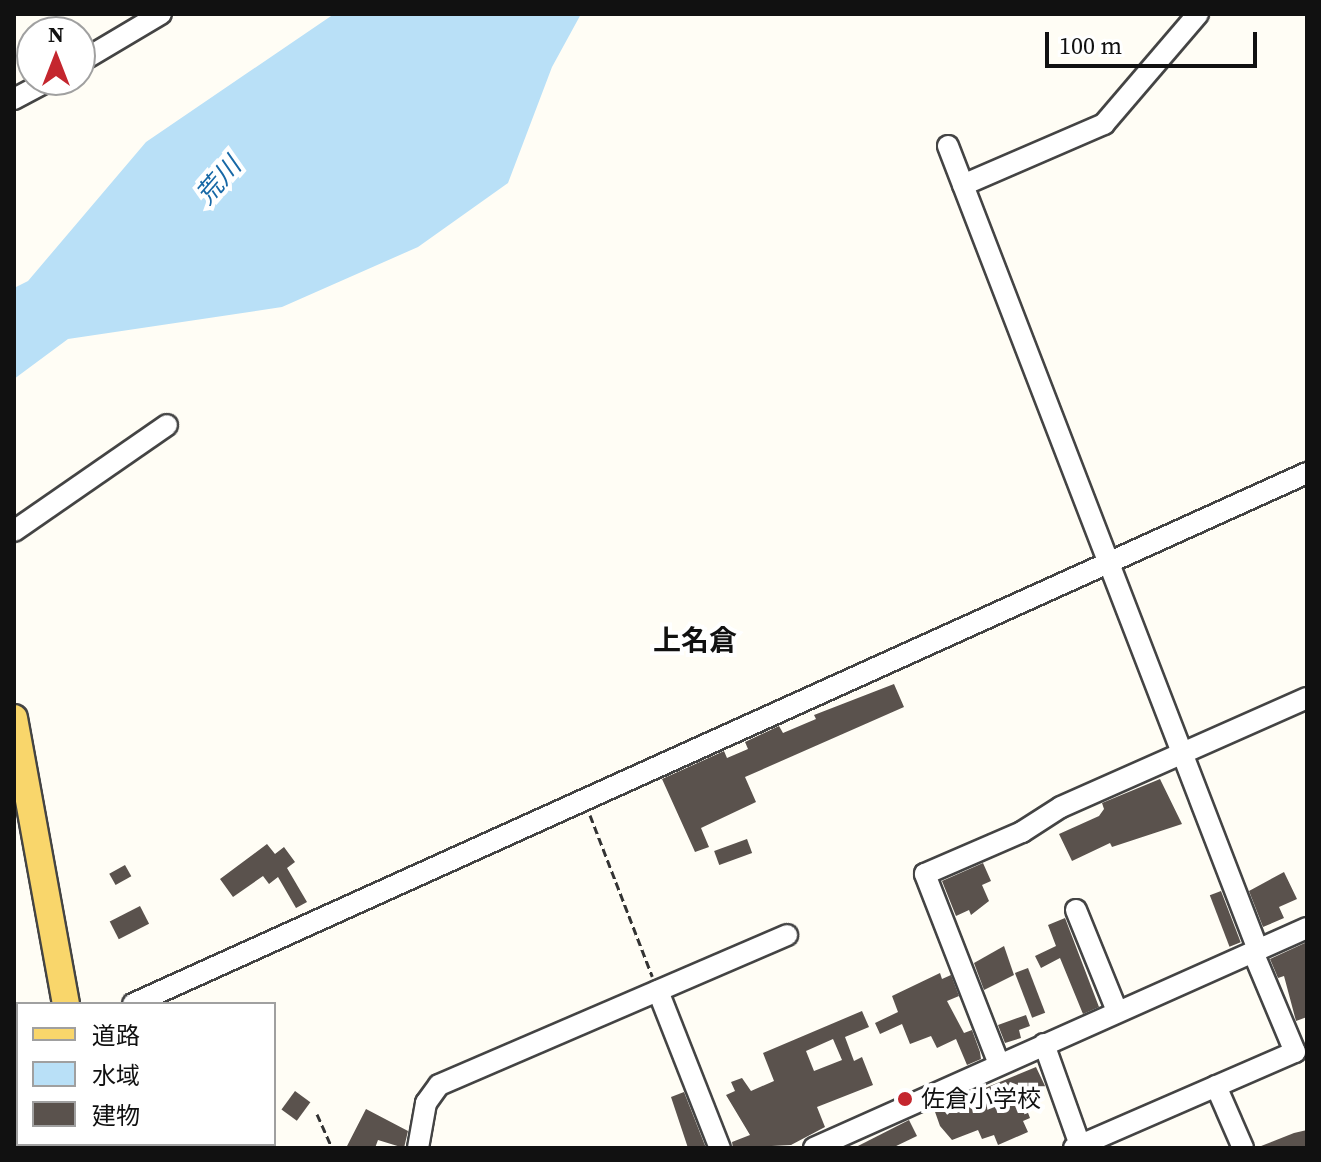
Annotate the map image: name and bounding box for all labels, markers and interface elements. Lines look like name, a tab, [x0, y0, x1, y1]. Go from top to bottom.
north arrow	[16, 16, 96, 96]
scale bar	[1049, 16, 1261, 66]
text: N	[48, 19, 64, 49]
text: 100 m	[1059, 29, 1122, 62]
water label: 荒川	[190, 151, 248, 211]
district label: 上名倉	[653, 623, 737, 657]
legend	[16, 1002, 276, 1146]
text: 道路	[92, 1019, 140, 1052]
text: 水域	[92, 1059, 140, 1092]
place label: 佐倉小学校	[921, 1085, 1041, 1113]
marker: 佐倉小学校	[896, 1090, 914, 1108]
text: 建物	[92, 1099, 140, 1132]

